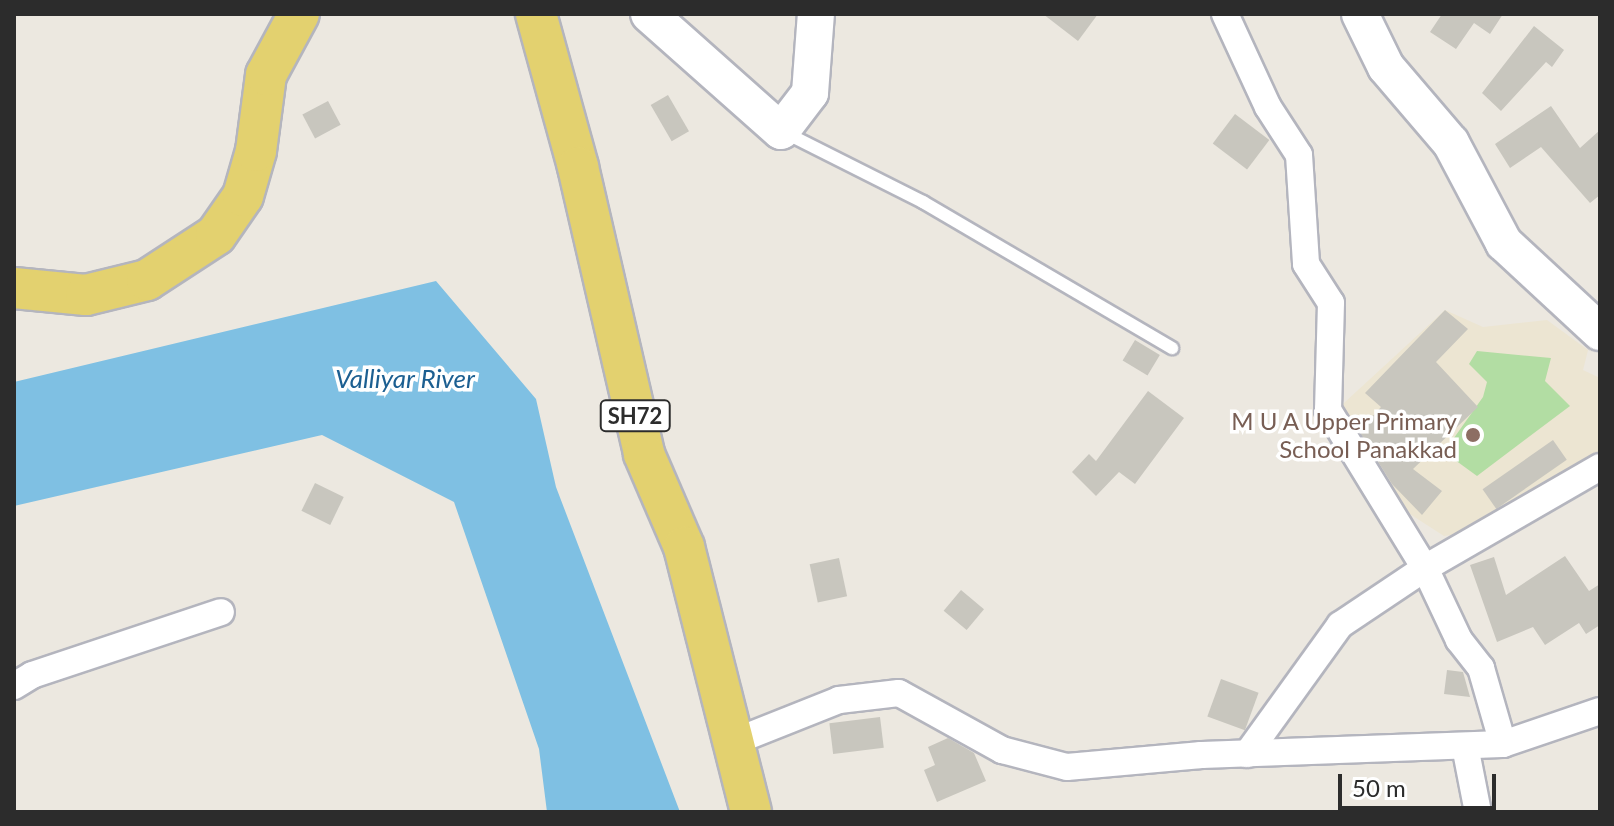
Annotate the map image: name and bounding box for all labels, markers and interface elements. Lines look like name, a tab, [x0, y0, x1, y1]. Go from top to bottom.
water label: Valliyar River	[335, 363, 475, 395]
road number: SH72	[599, 398, 671, 434]
place label: M U A Upper Primary School Panakkad	[1229, 407, 1457, 463]
marker: M U A Upper Primary School Panakkad	[1464, 426, 1482, 444]
scale bar	[1342, 758, 1500, 808]
text: 50 m	[1352, 773, 1406, 802]

